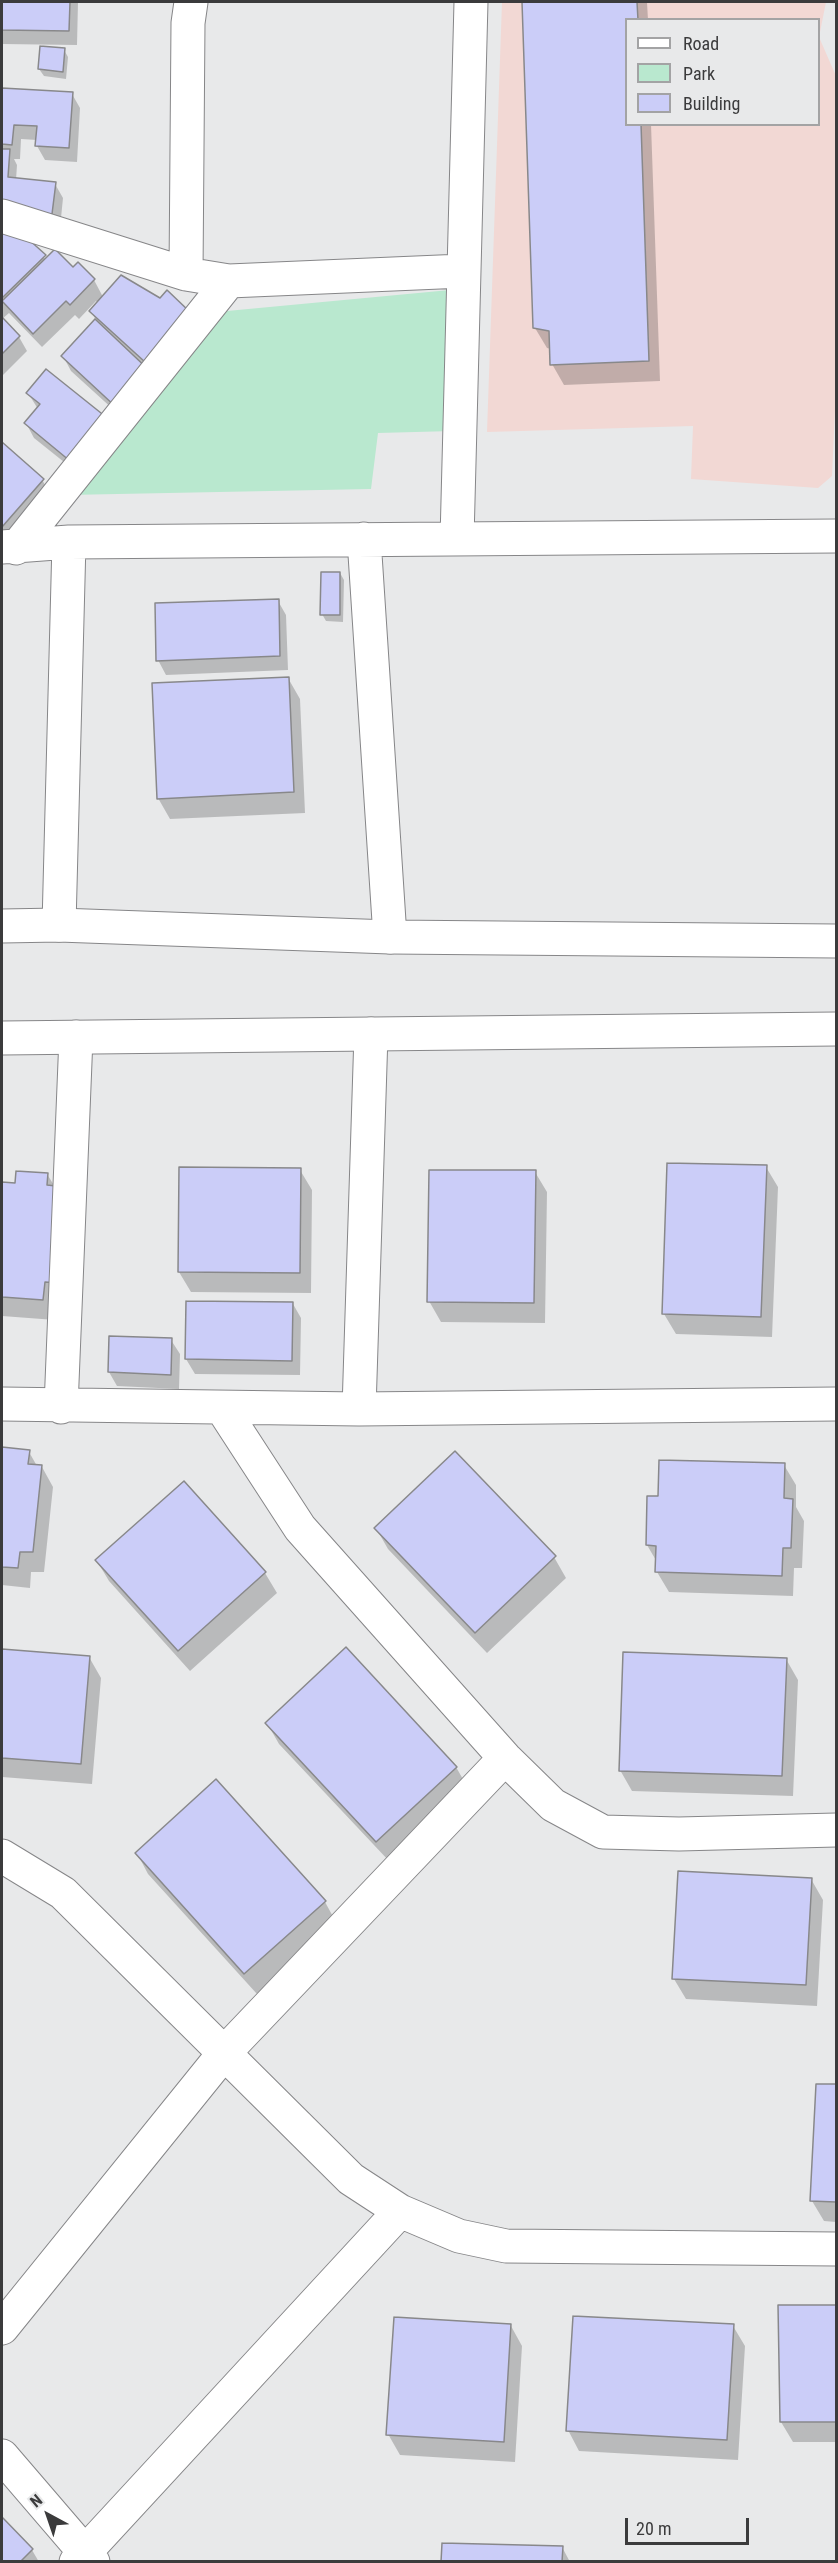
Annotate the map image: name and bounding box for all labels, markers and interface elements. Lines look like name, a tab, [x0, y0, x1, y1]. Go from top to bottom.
legend	[625, 18, 820, 126]
text: Road	[683, 33, 719, 54]
text: Park	[683, 63, 715, 84]
text: Building	[683, 93, 740, 114]
north arrow	[18, 2485, 78, 2545]
text: N	[26, 2490, 46, 2511]
scale bar	[628, 2506, 752, 2544]
text: 20 m	[636, 2518, 671, 2539]

